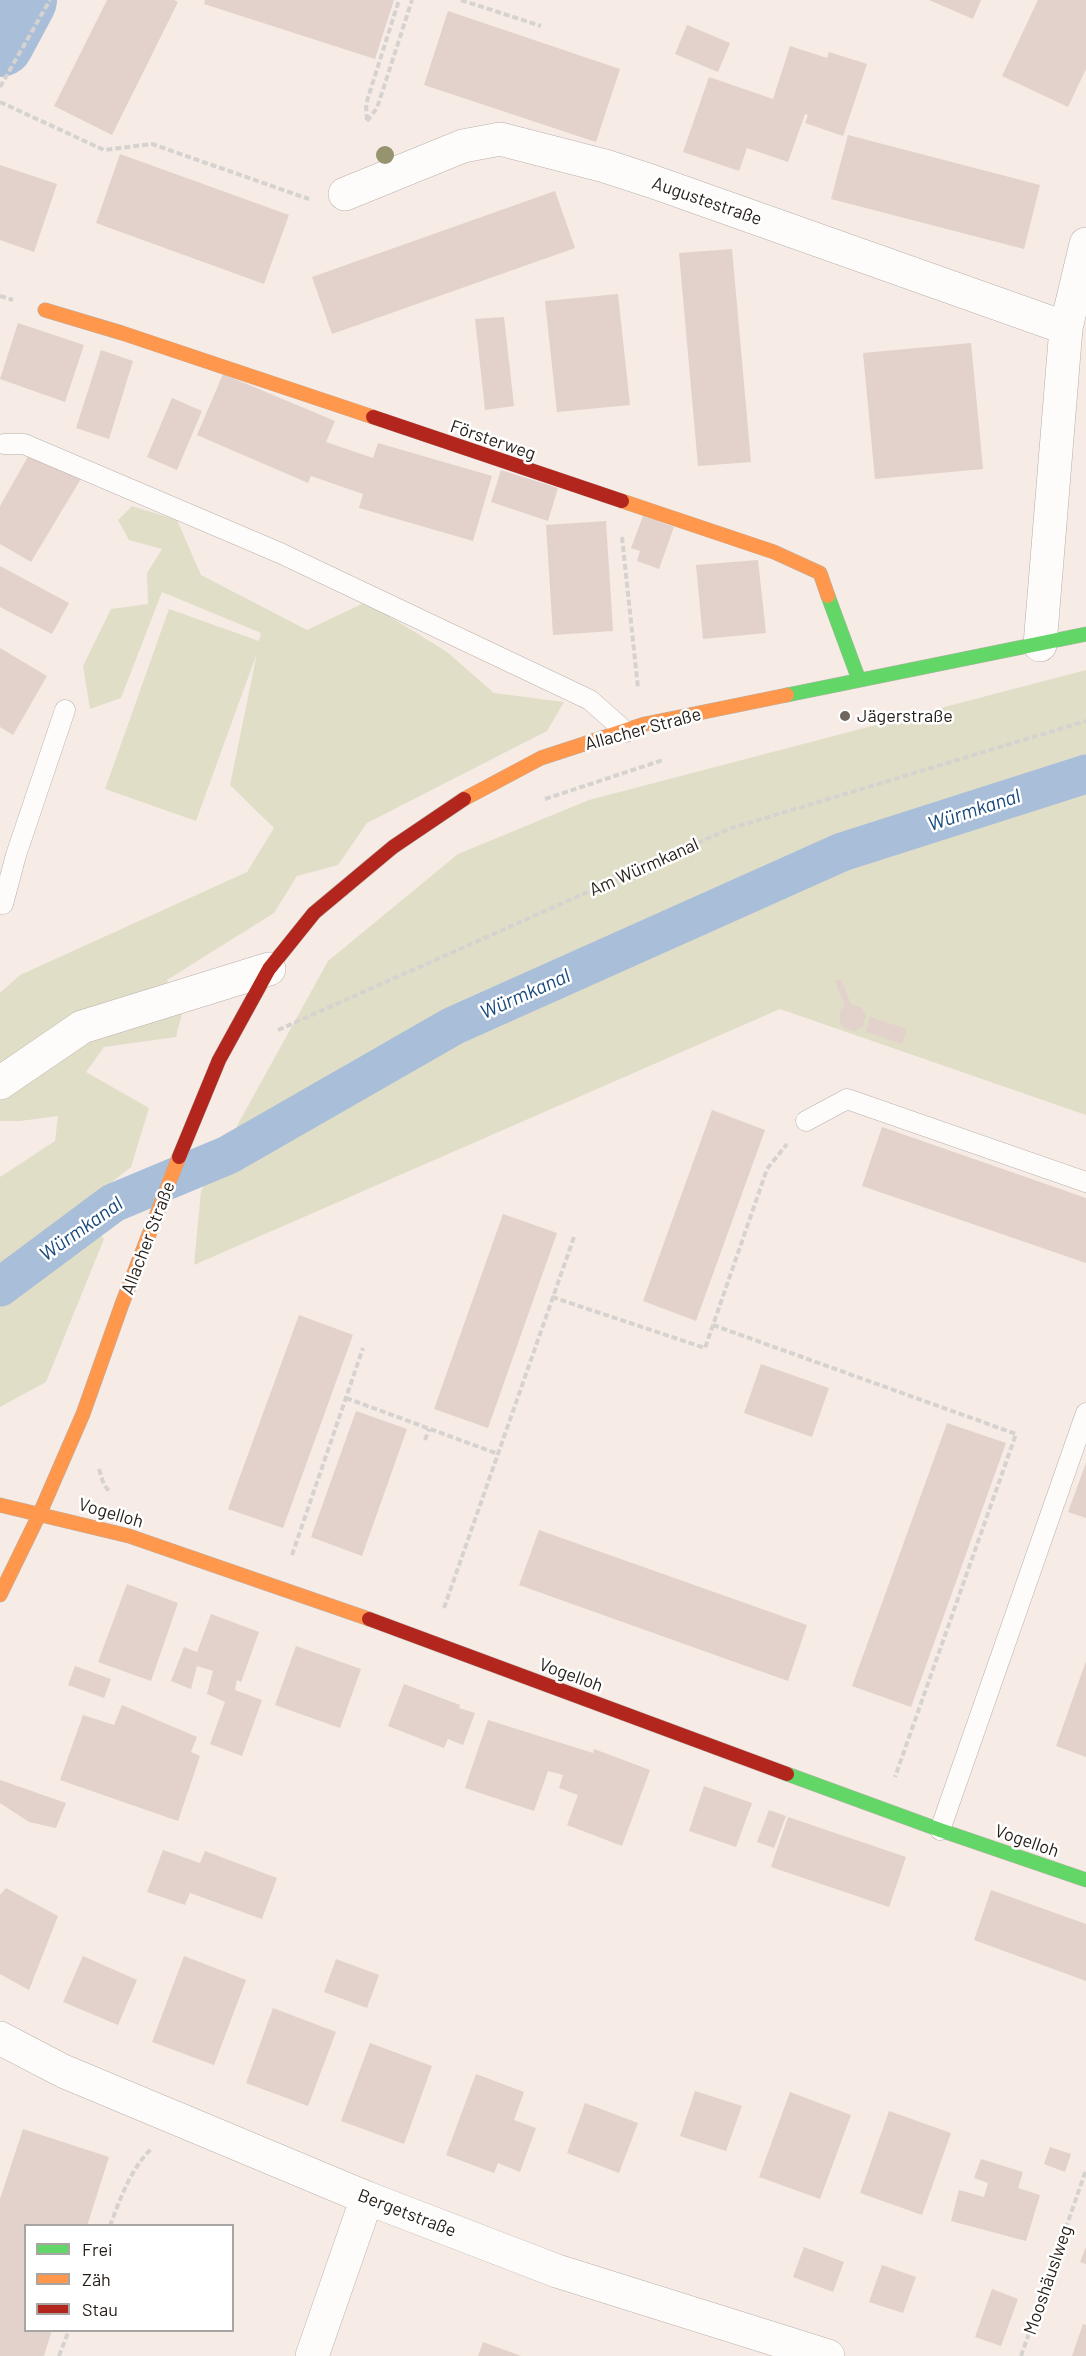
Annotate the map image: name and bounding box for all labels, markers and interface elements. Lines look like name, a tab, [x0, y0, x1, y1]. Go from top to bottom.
street label: Augustestraße	[649, 172, 765, 230]
street label: Försterweg	[447, 415, 539, 465]
street label: Allacher Straße	[582, 703, 704, 755]
place label: Jägerstraße	[857, 705, 953, 727]
marker: Jägerstraße	[838, 709, 852, 723]
water label: Würmkanal	[925, 784, 1023, 836]
street label: Am Würmkanal	[586, 833, 702, 901]
water label: Würmkanal	[476, 964, 574, 1024]
street label: Allacher Straße	[117, 1178, 179, 1298]
water label: Würmkanal	[35, 1192, 127, 1266]
street label: Vogelloh	[76, 1493, 146, 1533]
street label: Vogelloh	[536, 1653, 606, 1697]
street label: Vogelloh	[992, 1820, 1062, 1862]
street label: Bergetstraße	[355, 2184, 459, 2242]
street label: Mooshäuslweg	[1019, 2222, 1077, 2338]
legend	[24, 2224, 234, 2332]
text: Frei	[82, 2238, 113, 2260]
text: Zäh	[82, 2268, 111, 2290]
text: Stau	[82, 2298, 118, 2320]

